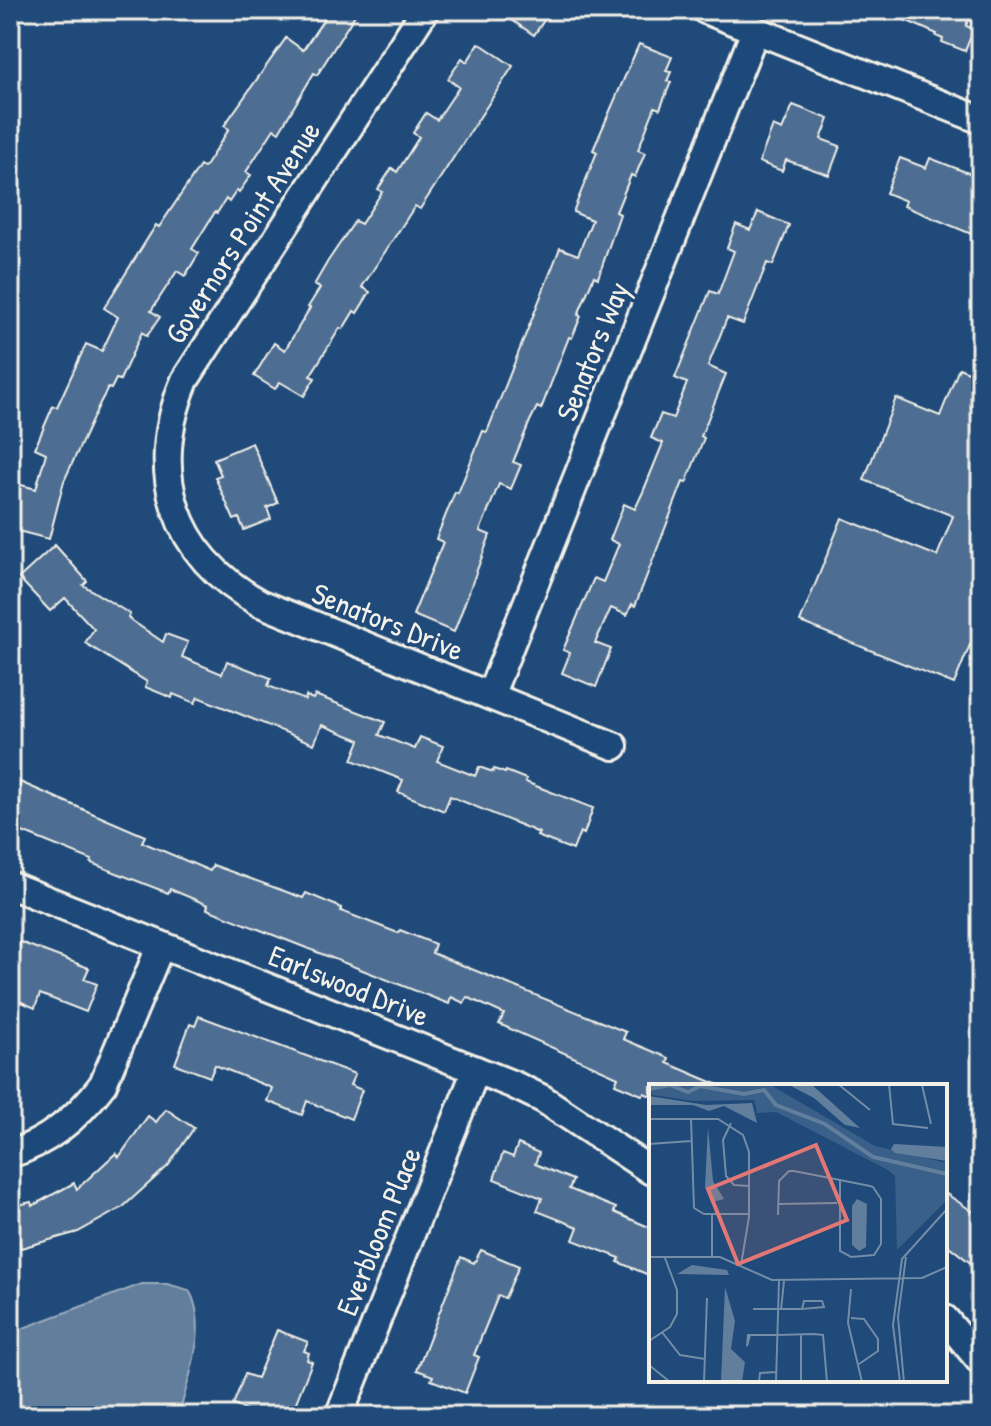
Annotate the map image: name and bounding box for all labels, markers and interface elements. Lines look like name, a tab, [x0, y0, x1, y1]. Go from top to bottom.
street label: Governors Point Avenue	[155, 113, 329, 351]
street label: Senators Way	[546, 276, 638, 426]
street label: Senators Drive	[306, 573, 470, 670]
street label: Earlswood Drive	[263, 935, 435, 1035]
inset map	[649, 1084, 947, 1382]
street label: Everbloom Place	[326, 1141, 430, 1321]

